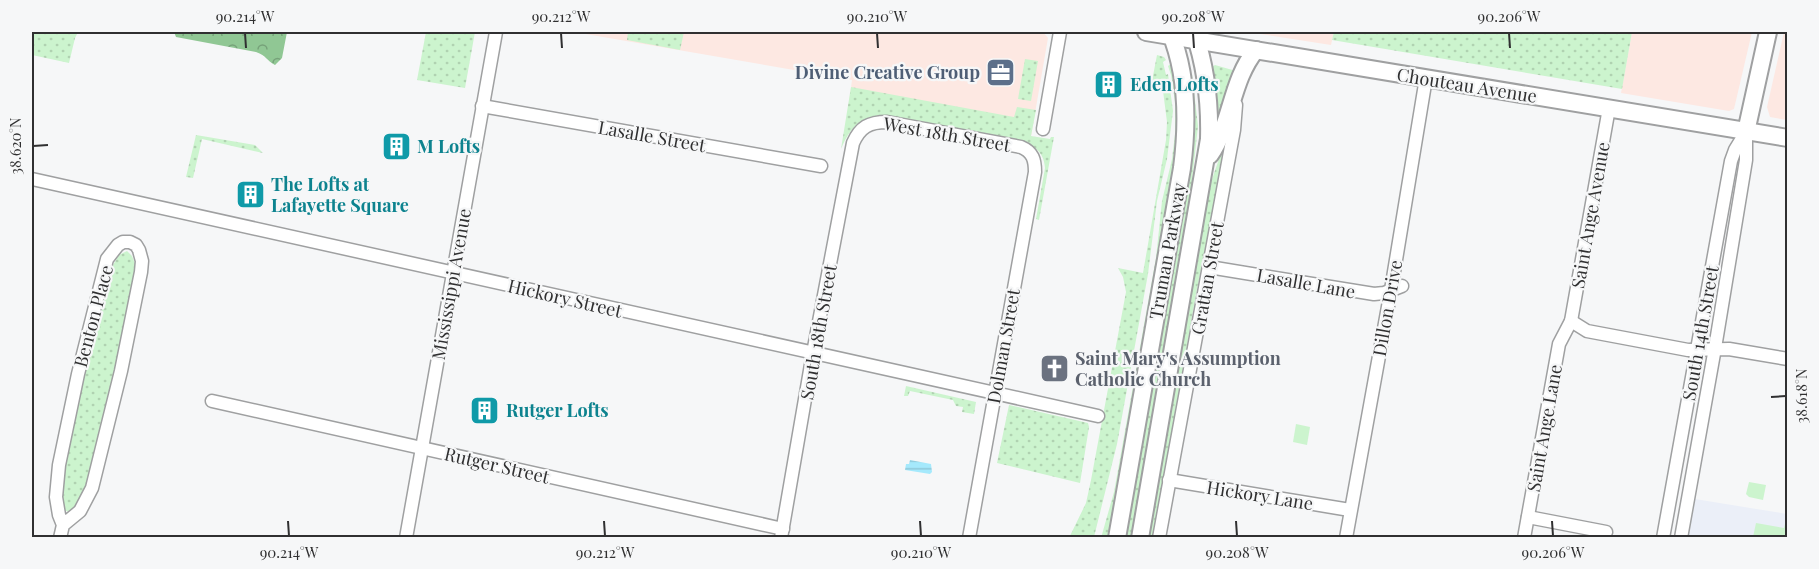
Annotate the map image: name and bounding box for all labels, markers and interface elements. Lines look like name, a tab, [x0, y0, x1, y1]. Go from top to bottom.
text: 90.214°W	[216, 6, 275, 26]
text: 90.212°W	[532, 6, 591, 26]
text: 90.210°W	[847, 6, 908, 26]
text: 90.208°W	[1162, 6, 1225, 26]
text: 90.206°W	[1478, 6, 1541, 26]
office icon: Divine Creative Group	[985, 56, 1017, 88]
place label: Divine Creative Group	[795, 60, 980, 84]
street label: Chouteau Avenue	[1395, 62, 1539, 108]
building icon: Eden Lofts	[1093, 68, 1125, 100]
place label: Eden Lofts	[1130, 72, 1219, 96]
street label: West 18th Street	[881, 111, 1013, 157]
street label: Lasalle Street	[596, 115, 708, 157]
text: 38.620°N	[5, 117, 25, 175]
building icon: M Lofts	[380, 130, 412, 162]
place label: M Lofts	[417, 134, 480, 158]
street label: Saint Ange Avenue	[1565, 140, 1615, 290]
place label: The Lofts at Lafayette Square	[271, 172, 409, 217]
building icon: The Lofts at Lafayette Square	[234, 178, 266, 210]
street label: Truman Parkway	[1143, 181, 1191, 321]
street label: Mississippi Avenue	[426, 207, 476, 361]
street label: Grattan Street	[1185, 219, 1229, 336]
street label: Dillon Drive	[1367, 258, 1407, 358]
street label: Benton Place	[68, 262, 118, 370]
street label: South 18th Street	[794, 262, 842, 402]
street label: Lasalle Lane	[1255, 263, 1357, 303]
street label: South 14th Street	[1676, 263, 1724, 402]
street label: Hickory Street	[506, 273, 625, 323]
street label: Dolman Street	[981, 286, 1025, 405]
place label: Saint Mary's Assumption Catholic Church	[1075, 346, 1281, 391]
church icon: Saint Mary's Assumption Catholic Church	[1038, 352, 1070, 384]
street label: Saint Ange Lane	[1521, 362, 1567, 494]
text: 38.618°N	[1791, 368, 1811, 424]
building icon: Rutger Lofts	[469, 394, 501, 426]
place label: Rutger Lofts	[506, 398, 609, 422]
street label: Rutger Street	[442, 441, 552, 489]
street label: Hickory Lane	[1205, 475, 1315, 515]
text: 90.214°W	[260, 542, 319, 562]
text: 90.212°W	[576, 542, 635, 562]
text: 90.210°W	[891, 542, 952, 562]
text: 90.208°W	[1206, 542, 1269, 562]
text: 90.206°W	[1522, 542, 1585, 562]

